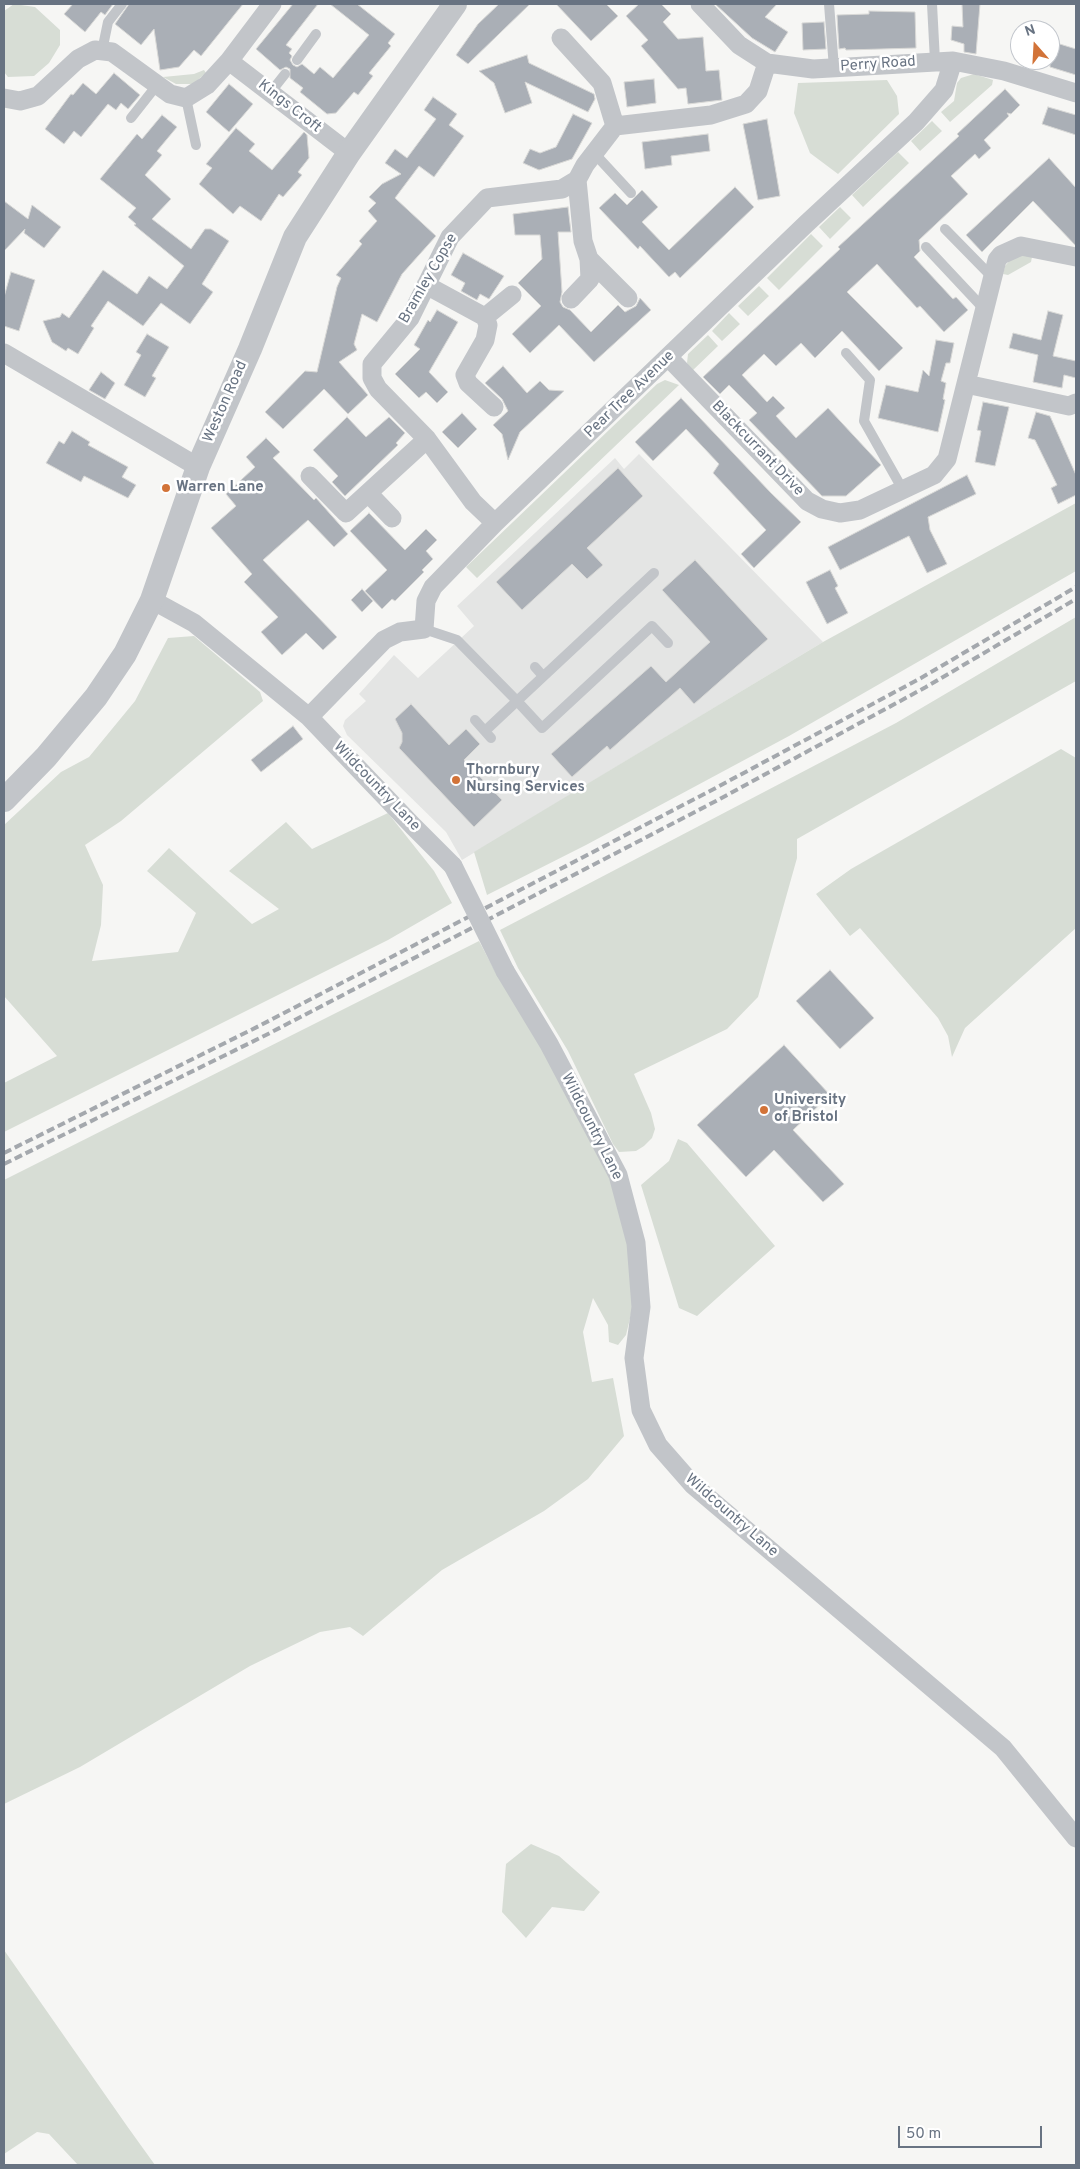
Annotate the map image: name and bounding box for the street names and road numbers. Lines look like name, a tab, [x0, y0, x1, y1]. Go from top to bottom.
street label: Perry Road	[840, 53, 916, 77]
street label: Kings Croft	[254, 77, 324, 137]
street label: Bramley Copse	[396, 231, 462, 327]
street label: Pear Tree Avenue	[581, 348, 679, 442]
street label: Weston Road	[200, 358, 252, 446]
street label: Blackcurrant Drive	[707, 398, 807, 500]
street label: Wildcountry Lane	[329, 739, 423, 835]
street label: Wildcountry Lane	[556, 1071, 626, 1183]
street label: Wildcountry Lane	[681, 1471, 781, 1561]

